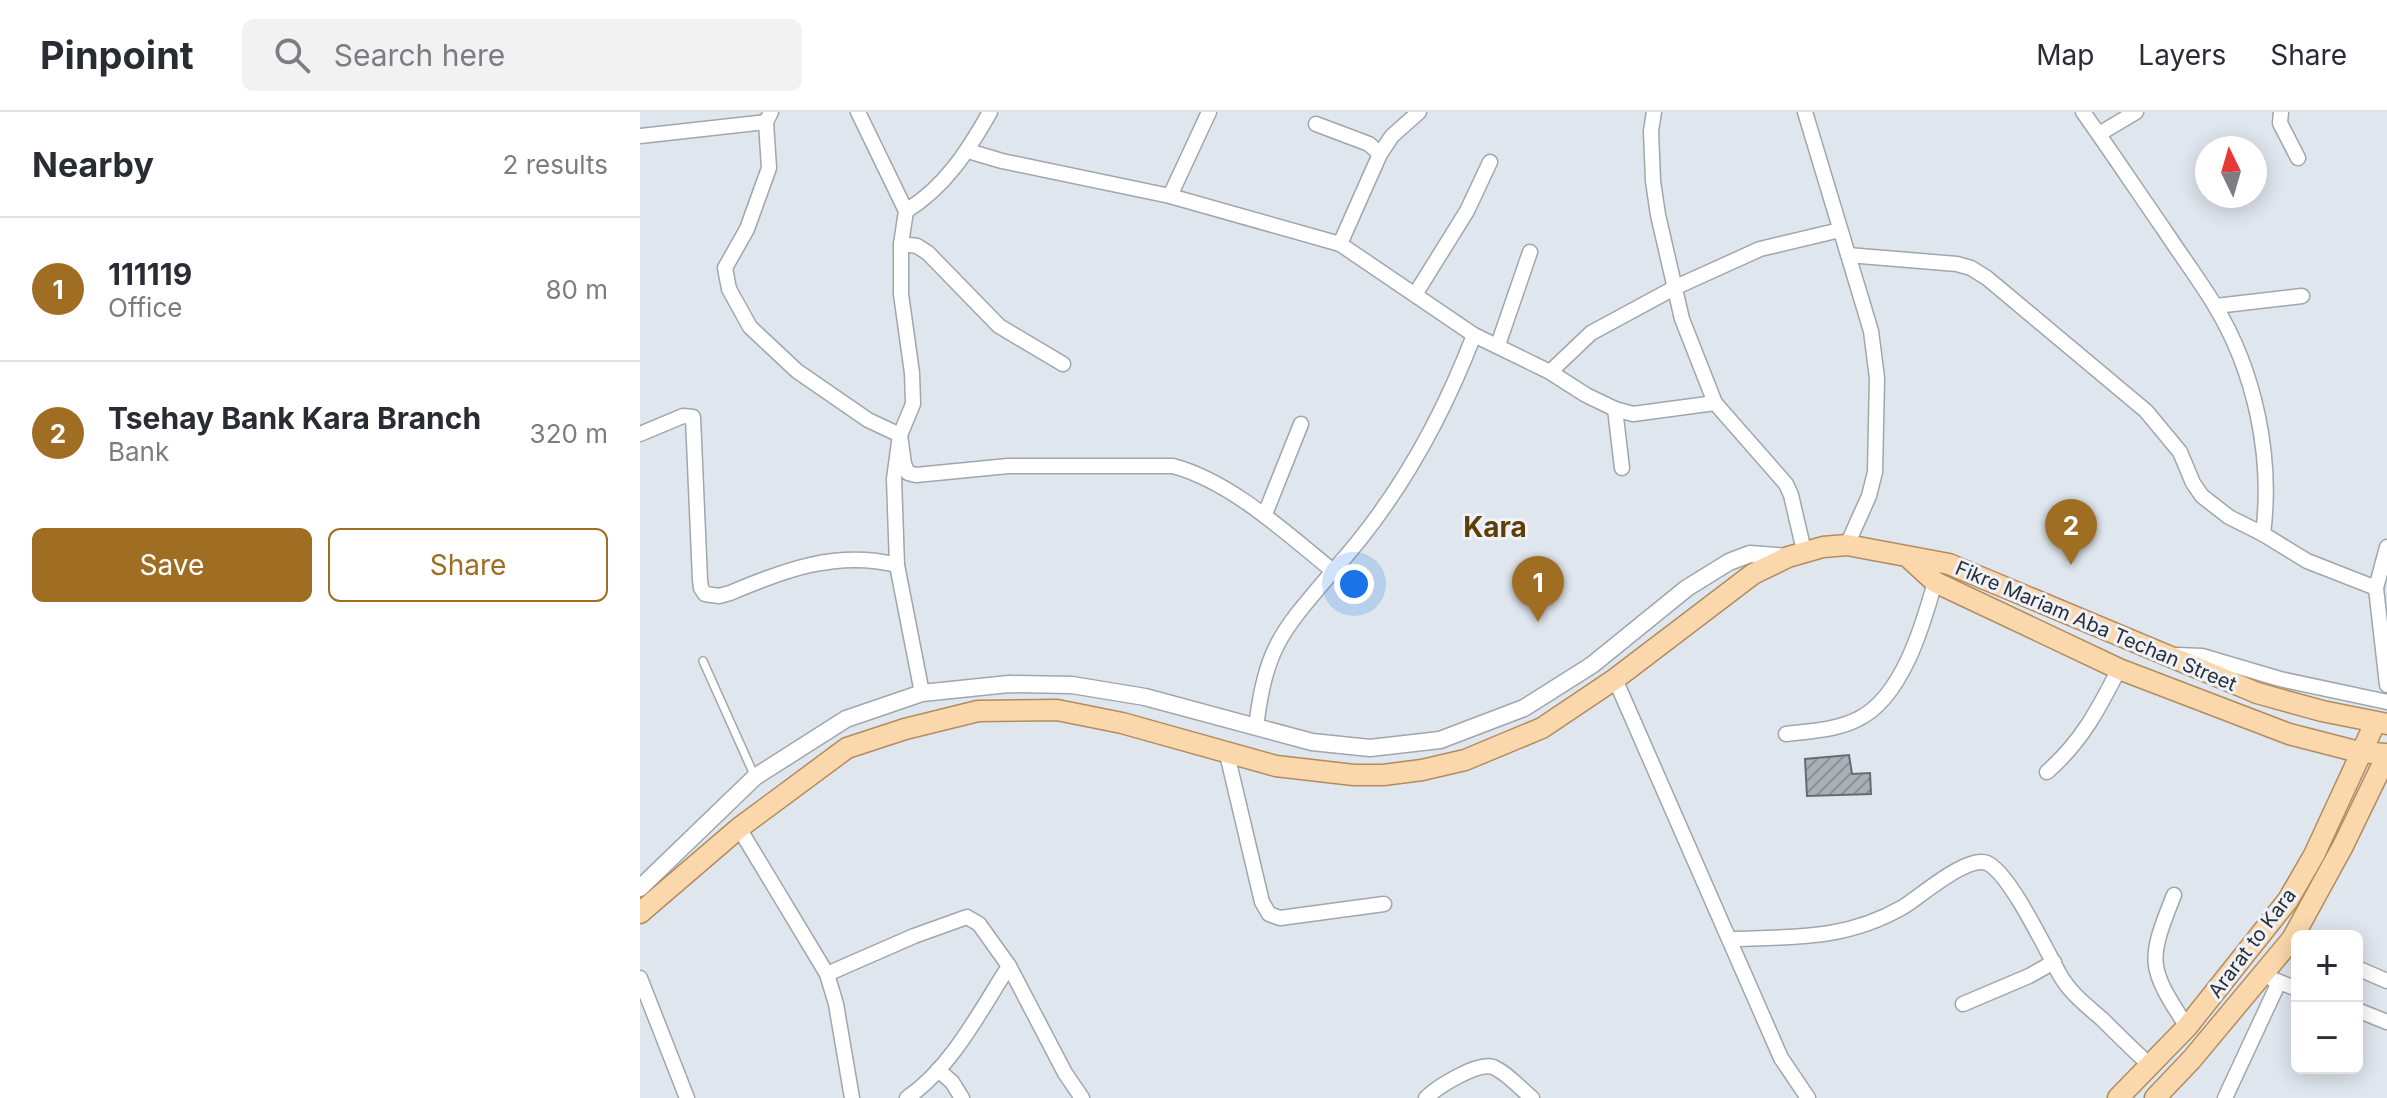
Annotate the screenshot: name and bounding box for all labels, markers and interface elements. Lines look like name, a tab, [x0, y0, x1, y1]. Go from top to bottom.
search box	[242, 19, 802, 91]
text: Pinpoint	[40, 32, 194, 78]
icon: search	[270, 33, 314, 77]
text: Search here	[334, 37, 505, 73]
text: Map	[2036, 38, 2094, 72]
text: Layers	[2138, 38, 2226, 72]
text: Share	[2270, 38, 2347, 72]
north arrow	[2195, 136, 2267, 208]
text: Nearby	[32, 144, 154, 185]
text: 2 results	[503, 149, 608, 180]
text: 111119	[108, 256, 192, 292]
text: 1	[52, 274, 64, 305]
text: 80 m	[545, 274, 608, 305]
text: Office	[108, 292, 182, 323]
text: Tsehay Bank Kara Branch	[108, 400, 481, 436]
text: 2	[50, 418, 66, 449]
text: 320 m	[530, 418, 608, 449]
text: Bank	[108, 436, 169, 467]
pin: 2	[2045, 499, 2097, 565]
district label: Kara	[1463, 510, 1527, 544]
button: Save	[32, 528, 312, 602]
button: Share	[328, 528, 608, 602]
pin: 1	[1512, 556, 1564, 622]
street label: Fikre Mariam Aba Techan Street	[1952, 556, 2241, 696]
your location	[1334, 564, 1374, 604]
street label: Ararat to Kara	[2203, 884, 2301, 1002]
map controls	[2291, 930, 2363, 1074]
button: +	[2291, 930, 2363, 1002]
button: −	[2291, 1002, 2363, 1074]

